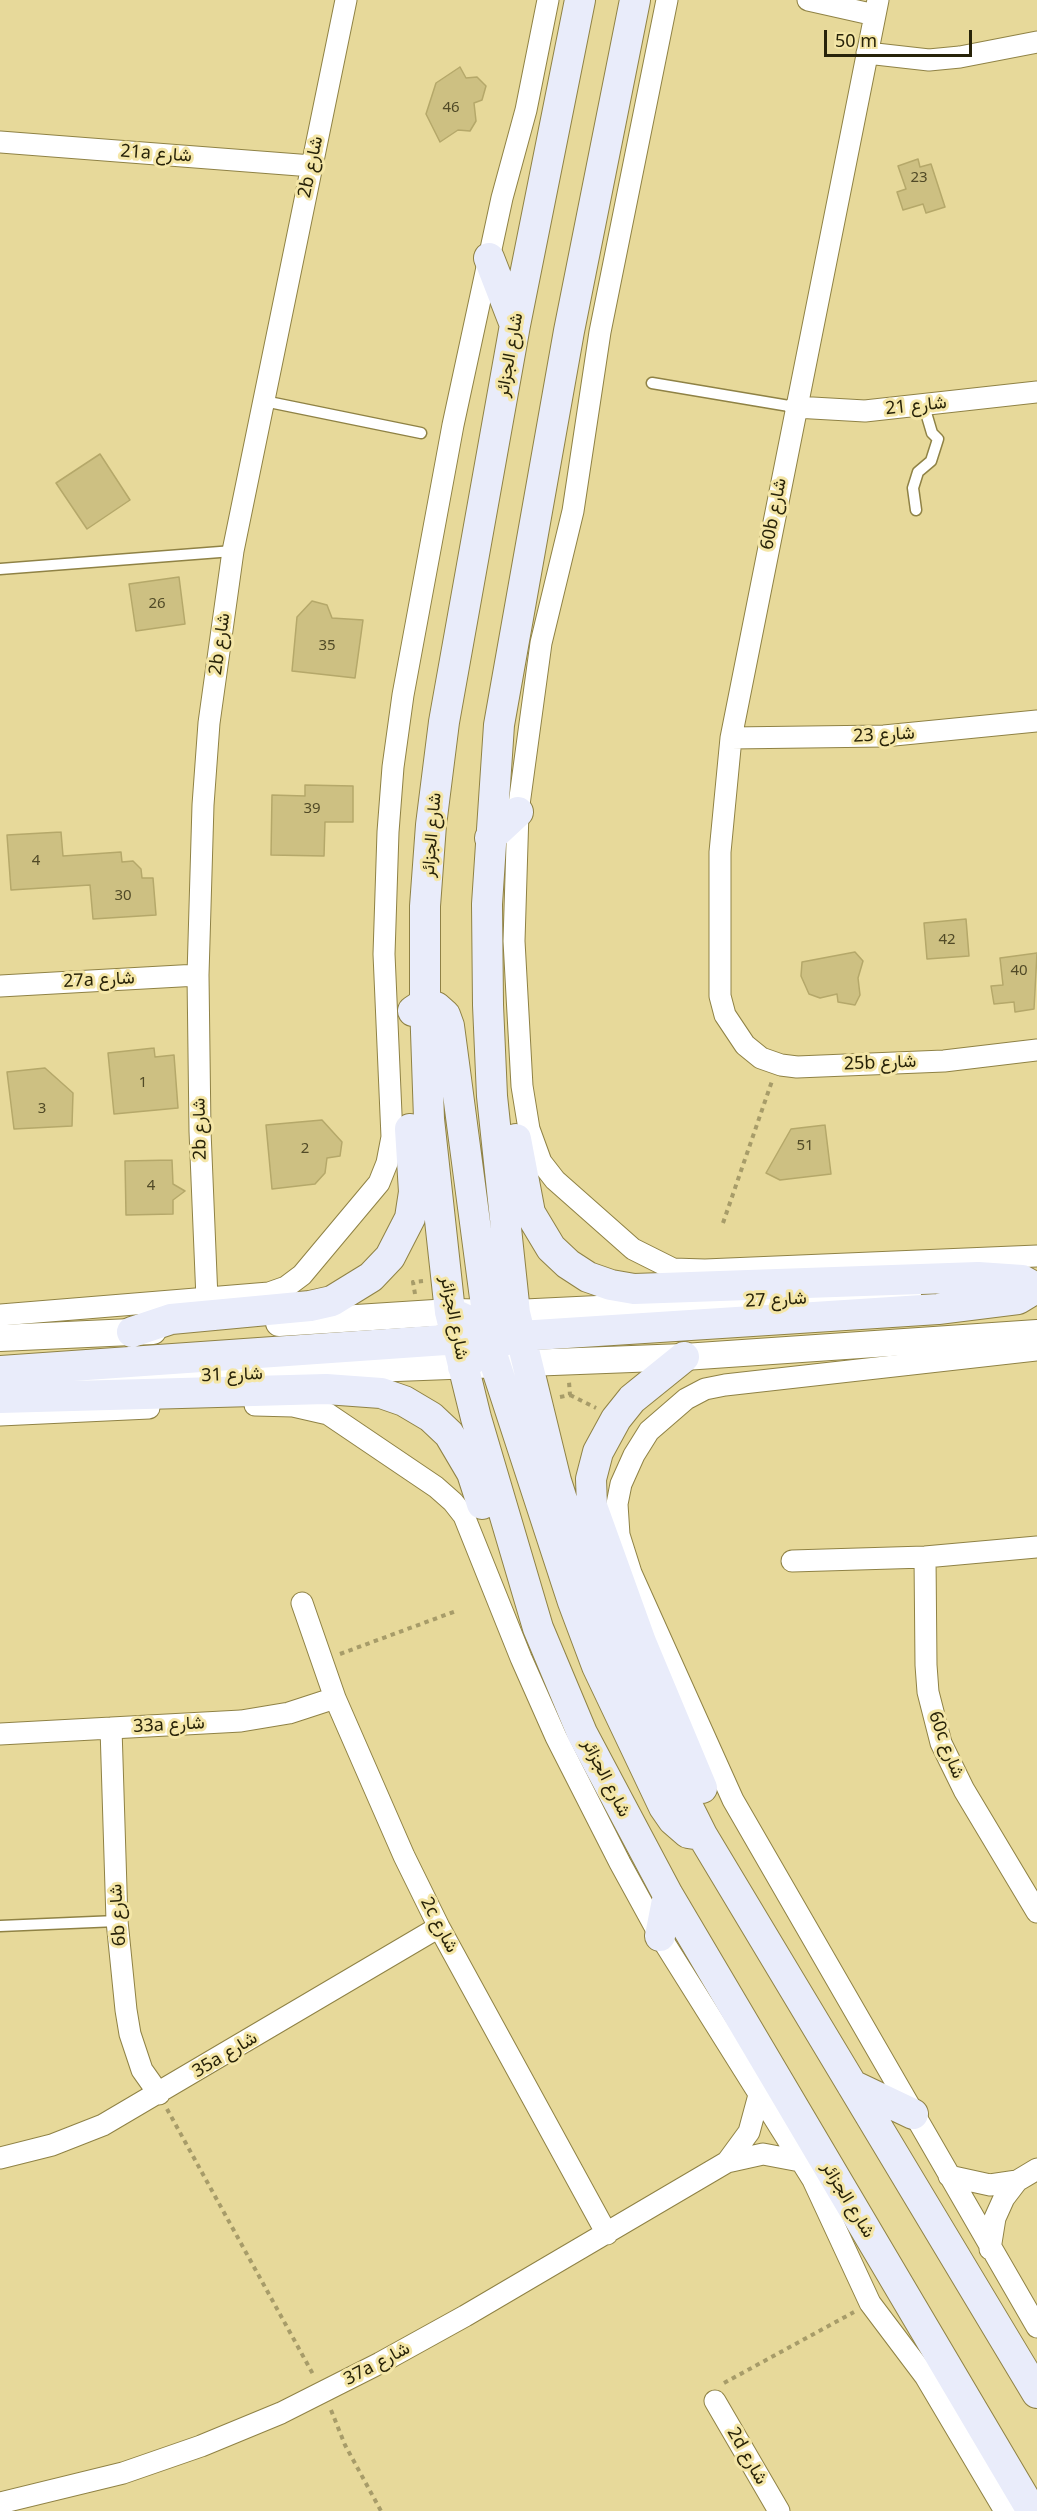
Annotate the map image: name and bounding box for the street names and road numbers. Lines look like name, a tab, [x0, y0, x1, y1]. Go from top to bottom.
street label: 2b شارع	[294, 134, 328, 200]
street label: 21a شارع	[120, 141, 192, 167]
street label: شارع الجزائر	[492, 311, 528, 399]
street label: شارع 21	[884, 392, 948, 420]
street label: 60b شارع	[756, 476, 792, 552]
street label: 2b شارع	[205, 612, 235, 676]
street label: شارع 23	[853, 723, 915, 747]
street label: شارع الجزائر	[418, 792, 446, 878]
street label: 27a شارع	[63, 967, 135, 993]
street label: 25b شارع	[843, 1051, 917, 1075]
street label: 2b شارع	[189, 1098, 211, 1160]
street label: شارع الجزائر	[435, 1274, 473, 1362]
street label: شارع 27	[745, 1288, 807, 1312]
street label: شارع 31	[201, 1363, 263, 1387]
street label: 60c شارع	[923, 1708, 969, 1782]
street label: 33a شارع	[133, 1712, 205, 1738]
street label: شارع الجزائر	[577, 1735, 635, 1821]
street label: 6b شارع	[105, 1883, 131, 1947]
street label: 2c شارع	[415, 1894, 463, 1956]
street label: 35a شارع	[189, 2027, 261, 2083]
street label: شارع الجزائر	[817, 2158, 879, 2242]
street label: 37a شارع	[340, 2338, 414, 2390]
street label: 2d شارع	[722, 2424, 772, 2488]

